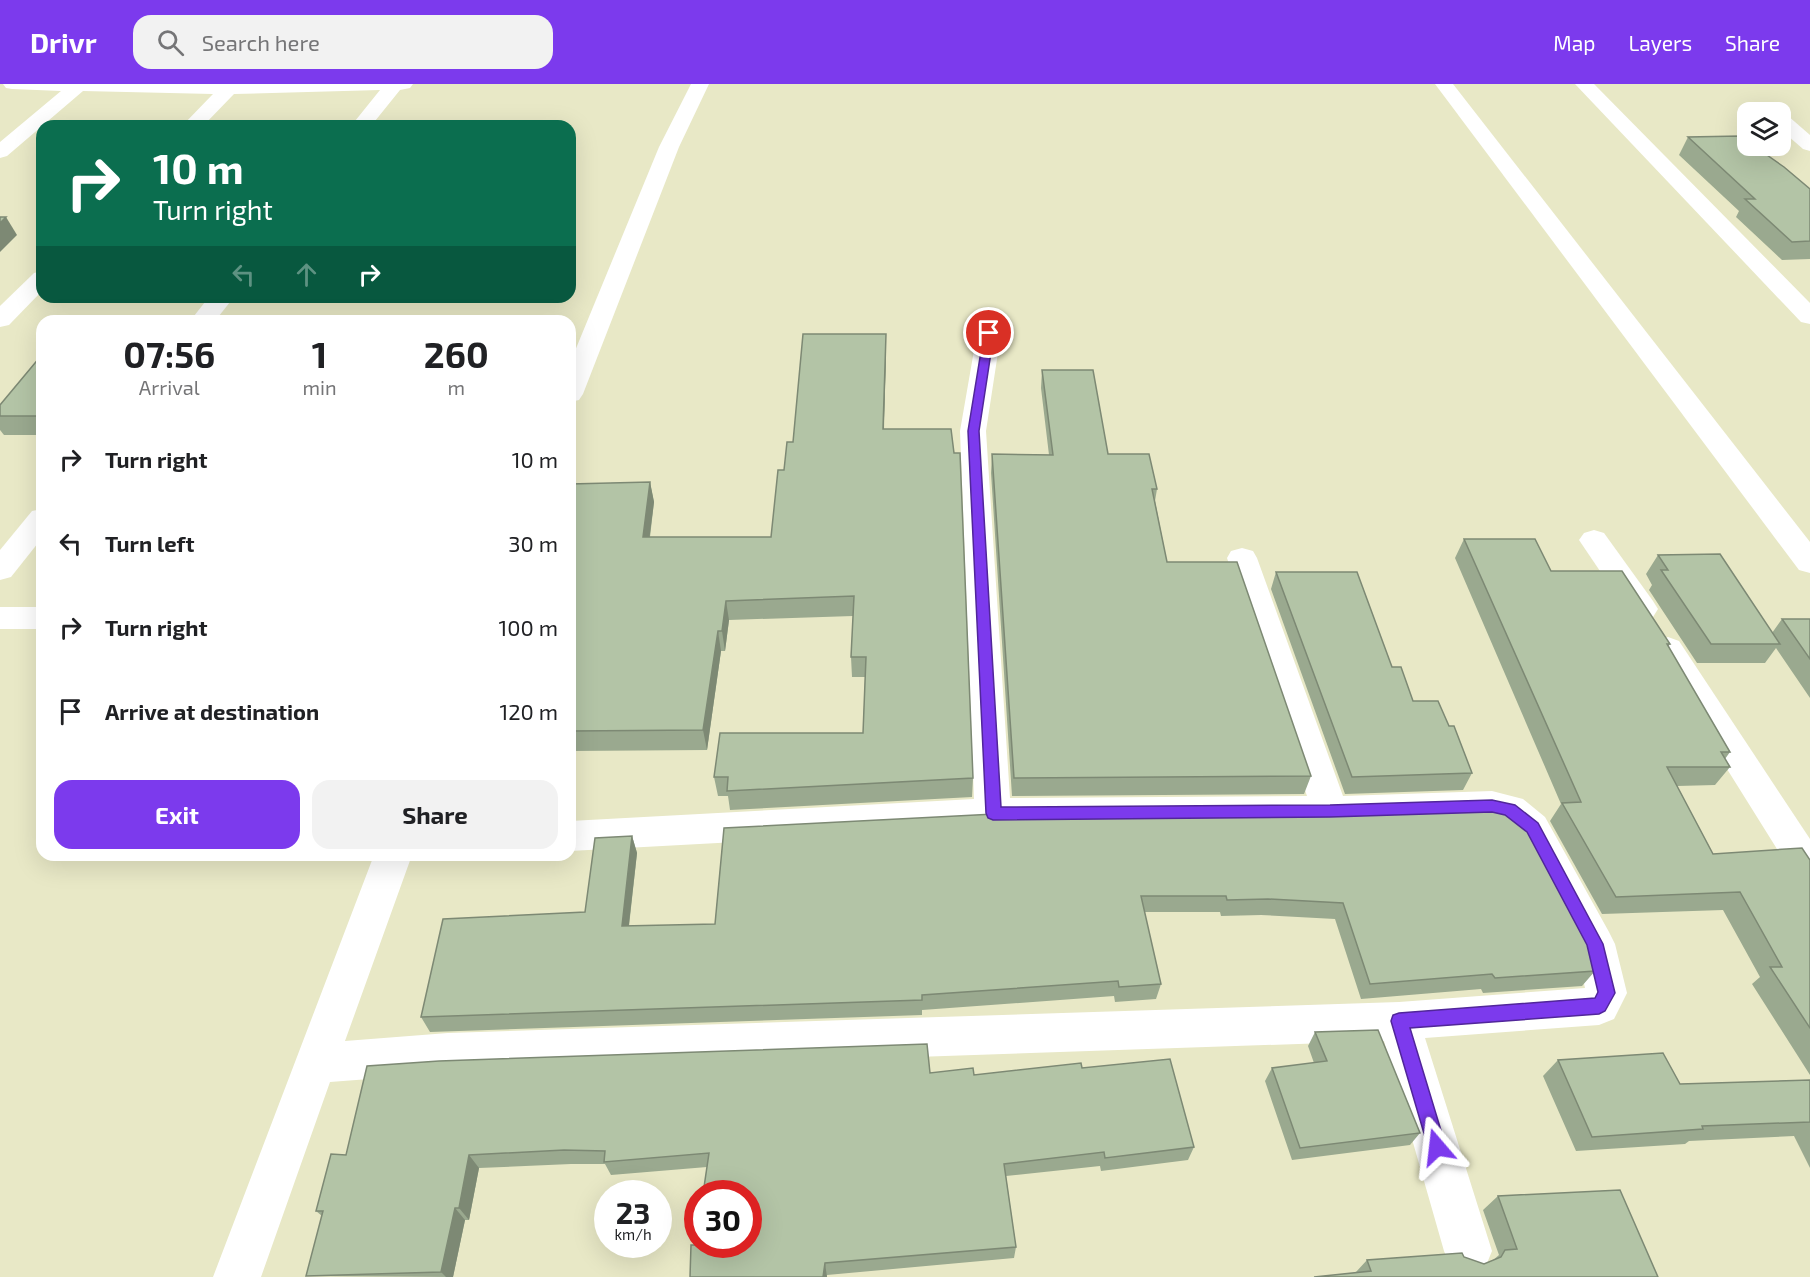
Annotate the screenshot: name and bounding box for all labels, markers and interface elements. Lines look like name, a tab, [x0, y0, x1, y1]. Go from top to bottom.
search box	[133, 15, 553, 69]
text: Drivr	[30, 25, 97, 59]
icon: search	[154, 26, 187, 59]
text: Search here	[202, 29, 320, 55]
text: Map	[1553, 30, 1595, 55]
text: Layers	[1628, 30, 1692, 55]
text: Share	[1725, 30, 1780, 55]
map controls	[1737, 102, 1791, 156]
button: layers	[1737, 102, 1791, 156]
text: 10 m	[153, 142, 244, 192]
icon: right	[54, 144, 132, 222]
text: Turn right	[153, 193, 273, 225]
icon: left	[227, 258, 260, 291]
icon: ahead	[290, 258, 323, 291]
icon: right	[353, 258, 386, 291]
pin	[963, 307, 1014, 358]
icon: arrive	[972, 316, 1005, 349]
text: 07:56	[123, 332, 215, 375]
text: 1	[312, 332, 327, 375]
text: 260	[424, 332, 489, 375]
text: Arrival	[139, 375, 200, 399]
text: min	[303, 375, 337, 399]
text: m	[448, 375, 465, 399]
icon: right	[54, 443, 87, 476]
text: Turn right	[105, 446, 207, 472]
text: 10 m	[512, 446, 558, 472]
icon: left	[54, 527, 87, 560]
text: Turn left	[105, 530, 194, 556]
text: 30 m	[508, 530, 558, 556]
icon: right	[54, 611, 87, 644]
text: Turn right	[105, 614, 207, 640]
text: 100 m	[499, 614, 558, 640]
icon: arrive	[54, 695, 87, 728]
text: Arrive at destination	[105, 698, 319, 724]
text: 120 m	[499, 698, 558, 724]
button: Exit	[54, 780, 300, 849]
button: Share	[312, 780, 558, 849]
position arrow	[1405, 1115, 1469, 1179]
speed limit sign: 30	[684, 1180, 762, 1258]
text: 23	[616, 1194, 650, 1230]
text: km/h	[614, 1225, 652, 1243]

